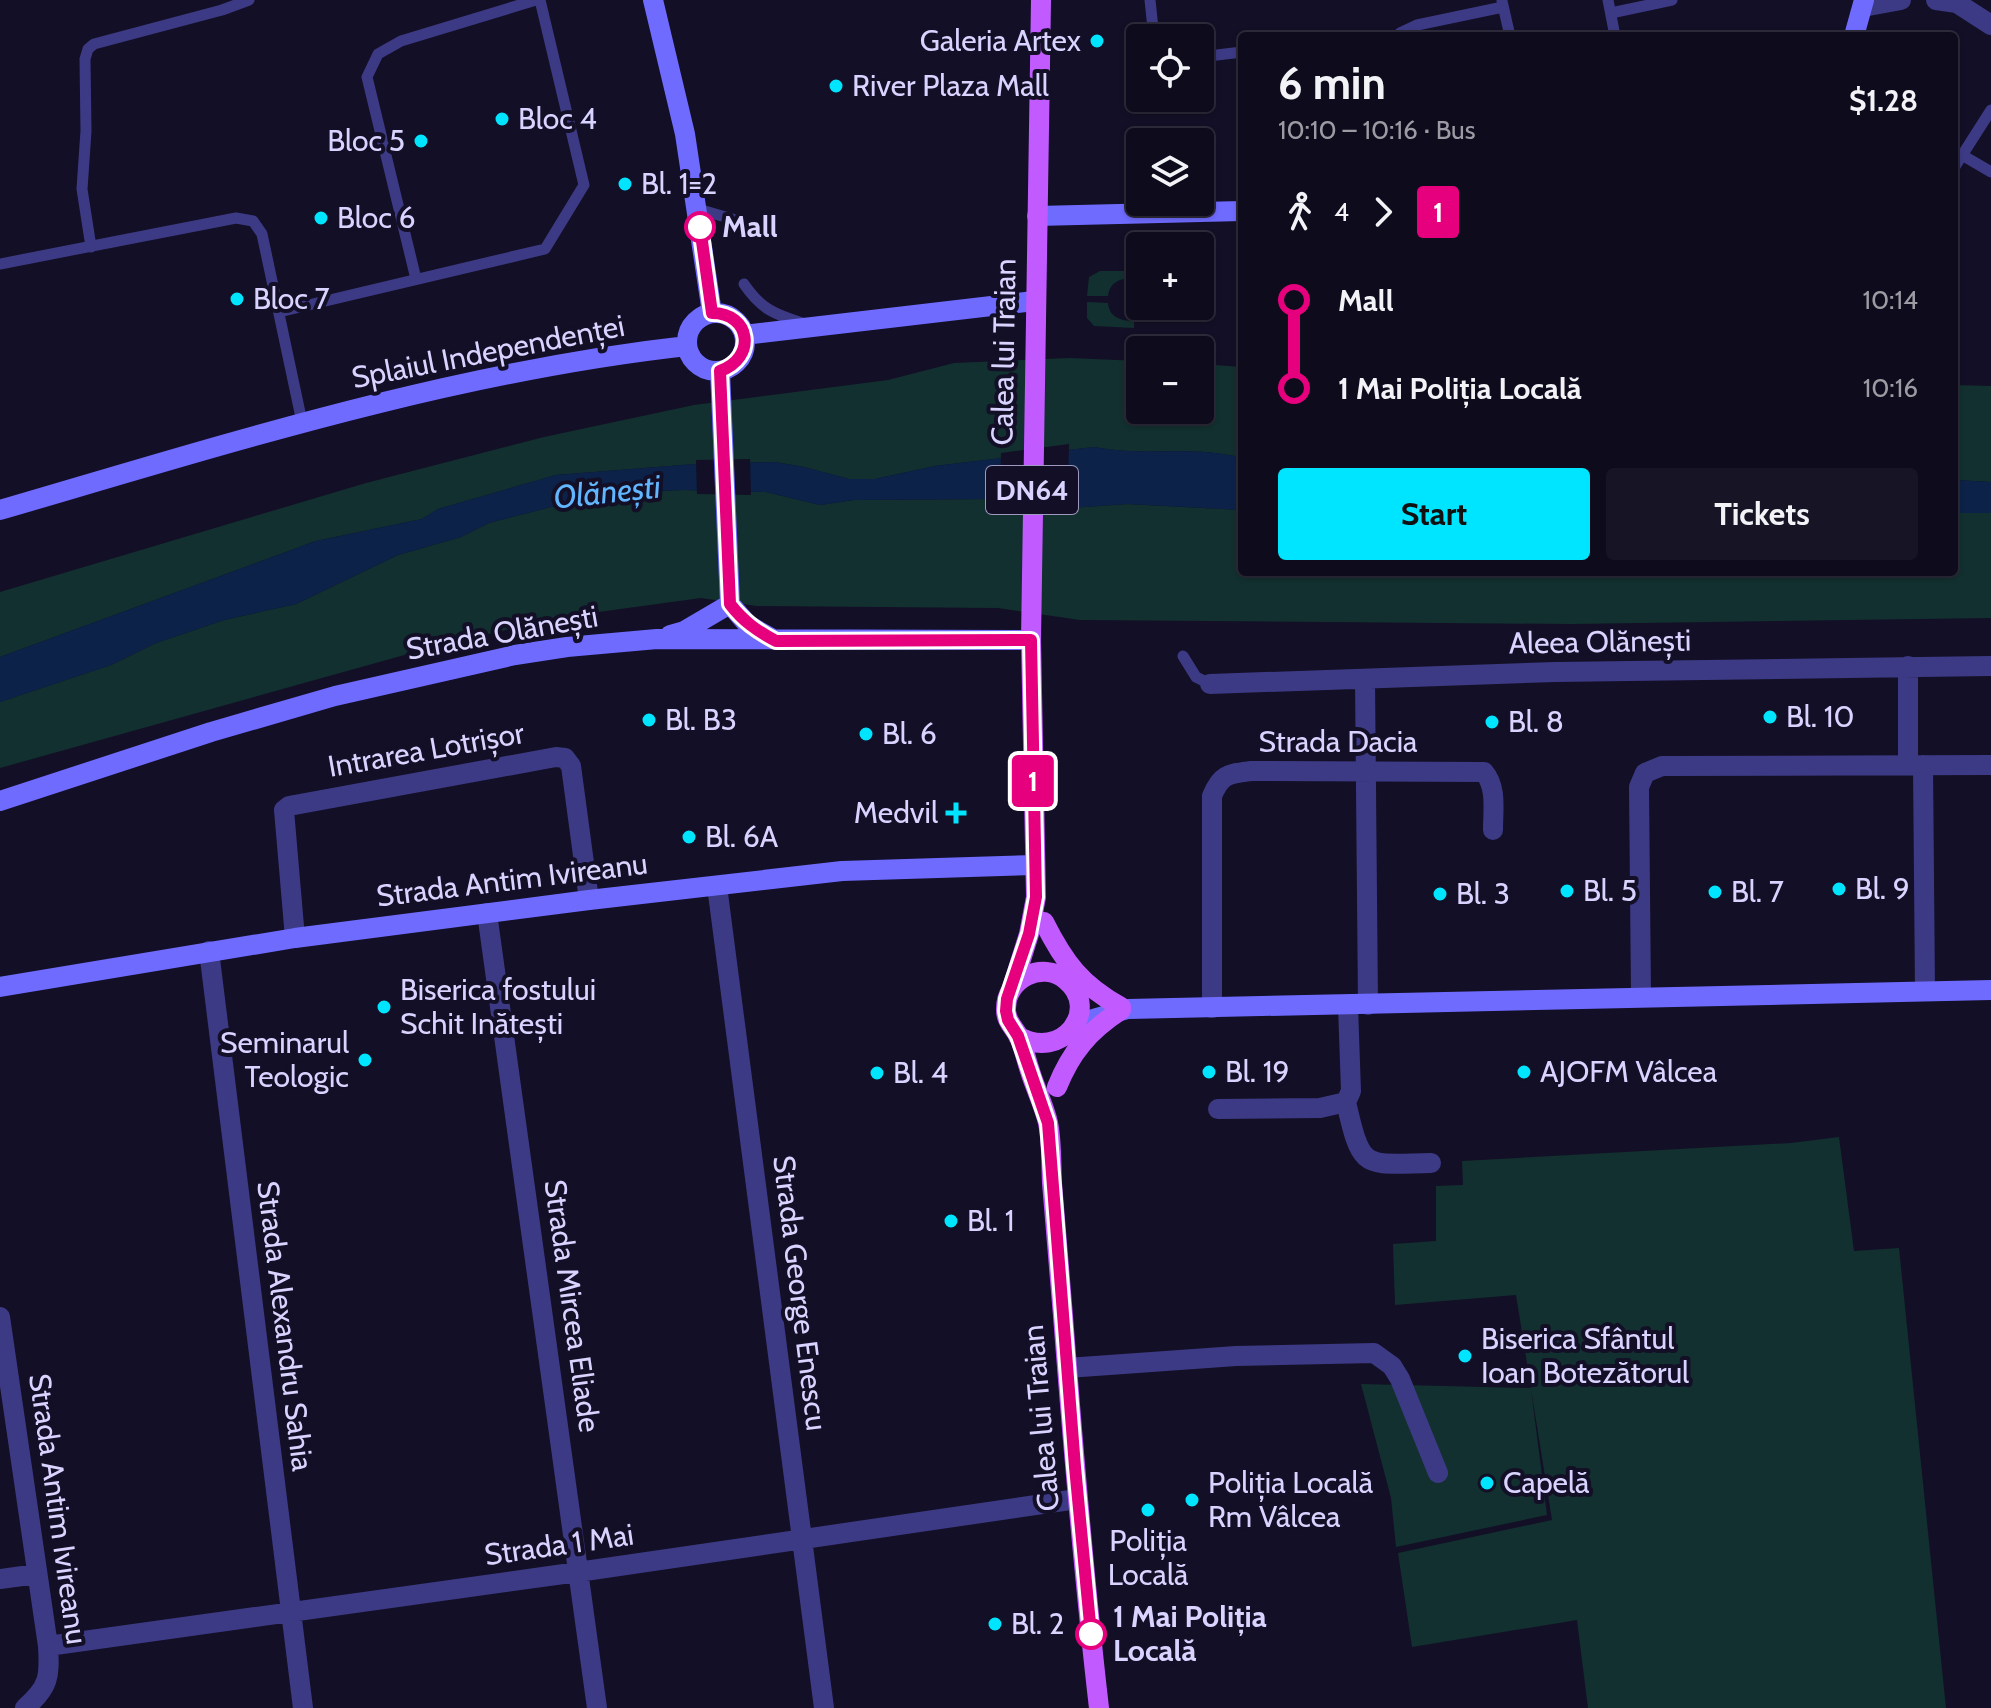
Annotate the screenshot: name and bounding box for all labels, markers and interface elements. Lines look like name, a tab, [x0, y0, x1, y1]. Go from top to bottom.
place label: Galeria Artex	[920, 22, 1081, 59]
map controls	[1126, 24, 1214, 424]
button: locate	[1126, 24, 1214, 112]
marker: Galeria Artex	[1088, 32, 1106, 50]
text: 6 min	[1278, 57, 1386, 110]
place label: River Plaza Mall	[852, 67, 1049, 104]
marker: River Plaza Mall	[827, 77, 845, 95]
text: $1.28	[1849, 82, 1918, 119]
place label: Bloc 4	[518, 100, 597, 137]
marker: Bloc 4	[493, 110, 511, 128]
text: 10:10 – 10:16 · Bus	[1278, 114, 1475, 146]
place label: Bloc 5	[327, 122, 405, 159]
button: layers	[1126, 128, 1214, 216]
marker: Bloc 5	[412, 132, 430, 150]
place label: Bl. 1=2	[641, 165, 717, 202]
marker: Bl. 1=2	[616, 175, 634, 193]
icon: walk	[1278, 190, 1322, 234]
icon: forward	[1361, 190, 1405, 234]
text: 1	[1433, 195, 1443, 229]
text: 4	[1334, 196, 1349, 228]
place label: Bloc 6	[337, 199, 416, 236]
place label: Mall	[722, 208, 778, 245]
marker: Bloc 6	[312, 209, 330, 227]
marker: Mall	[685, 212, 715, 242]
button: +	[1126, 232, 1214, 320]
street label: Calea lui Traian	[983, 258, 1024, 446]
place label: Bloc 7	[253, 280, 330, 317]
text: Mall	[1338, 282, 1394, 319]
text: 10:14	[1862, 284, 1918, 316]
marker: Bloc 7	[228, 290, 246, 308]
street label: Splaiul Independenței	[348, 307, 628, 397]
button: −	[1126, 336, 1214, 424]
text: 1 Mai Poliția Locală	[1338, 370, 1582, 407]
text: 10:16	[1863, 372, 1918, 404]
water label: Olănești	[551, 466, 664, 517]
road number: DN64	[986, 466, 1078, 514]
button: Start	[1278, 468, 1590, 560]
button: Tickets	[1606, 468, 1918, 560]
street label: Strada Olănești	[403, 597, 601, 669]
street label: Aleea Olănești	[1508, 621, 1692, 663]
place label: Bl. 10	[1786, 698, 1855, 735]
place label: Bl. B3	[665, 701, 737, 738]
place label: Bl. 8	[1508, 703, 1564, 740]
marker: Bl. 10	[1761, 708, 1779, 726]
marker: Bl. B3	[640, 711, 658, 729]
marker: Bl. 8	[1483, 713, 1501, 731]
street label: Intrarea Lotrișor	[325, 714, 528, 786]
place label: Bl. 6	[882, 715, 937, 752]
street label: Strada Dacia	[1258, 723, 1418, 760]
marker: Bl. 6	[857, 725, 875, 743]
line badge: 1	[1007, 755, 1059, 807]
text: 1	[1028, 764, 1038, 798]
place label: Medvil	[854, 794, 938, 831]
marker: Medvil	[945, 802, 967, 824]
place label: Bl. 6A	[705, 818, 779, 855]
marker: Bl. 6A	[680, 828, 698, 846]
street label: Strada Antim Ivireanu	[374, 845, 650, 915]
place label: Bl. 9	[1855, 870, 1910, 907]
place label: Bl. 5	[1583, 872, 1637, 909]
place label: Bl. 7	[1731, 873, 1784, 910]
place label: Bl. 3	[1456, 875, 1510, 912]
marker: Bl. 9	[1830, 880, 1848, 898]
marker: Bl. 5	[1558, 882, 1576, 900]
marker: Bl. 7	[1706, 883, 1724, 901]
marker: Bl. 3	[1431, 885, 1449, 903]
place label: Biserica fostului Schit Inătești	[400, 971, 596, 1043]
marker: Biserica fostului Schit Inătești	[375, 998, 393, 1016]
place label: Seminarul Teologic	[220, 1024, 349, 1095]
marker: Seminarul Teologic	[356, 1051, 374, 1069]
place label: Bl. 19	[1225, 1053, 1290, 1090]
place label: AJOFM Vâlcea	[1540, 1053, 1718, 1090]
place label: Bl. 4	[893, 1054, 948, 1091]
marker: Bl. 19	[1200, 1063, 1218, 1081]
marker: AJOFM Vâlcea	[1515, 1063, 1533, 1081]
marker: Bl. 4	[868, 1064, 886, 1082]
street label: Strada George Enescu	[765, 1153, 836, 1433]
street label: Strada Mircea Eliade	[536, 1177, 609, 1435]
street label: Strada Alexandru Sahia	[249, 1179, 322, 1474]
place label: Bl. 1	[967, 1202, 1015, 1239]
marker: Bl. 1	[942, 1212, 960, 1230]
place label: Biserica Sfântul Ioan Botezătorul	[1481, 1320, 1689, 1391]
street label: Calea lui Traian	[1014, 1323, 1067, 1513]
marker: Biserica Sfântul Ioan Botezătorul	[1456, 1347, 1474, 1365]
street label: Strada Antim Ivireanu	[21, 1371, 96, 1647]
place label: Poliția Locală Rm Vâlcea	[1208, 1464, 1374, 1535]
place label: Capelă	[1503, 1464, 1590, 1501]
marker: Capelă	[1478, 1474, 1496, 1492]
marker: Poliția Locală Rm Vâlcea	[1183, 1491, 1201, 1509]
marker: Poliția Locală	[1139, 1501, 1157, 1519]
street label: Strada 1 Mai	[482, 1516, 636, 1573]
place label: Poliția Locală	[1108, 1522, 1189, 1593]
place label: 1 Mai Poliția Locală	[1113, 1598, 1267, 1669]
place label: Bl. 2	[1011, 1605, 1065, 1642]
marker: Bl. 2	[986, 1615, 1004, 1633]
marker: 1 Mai Poliția Locală	[1076, 1619, 1106, 1649]

